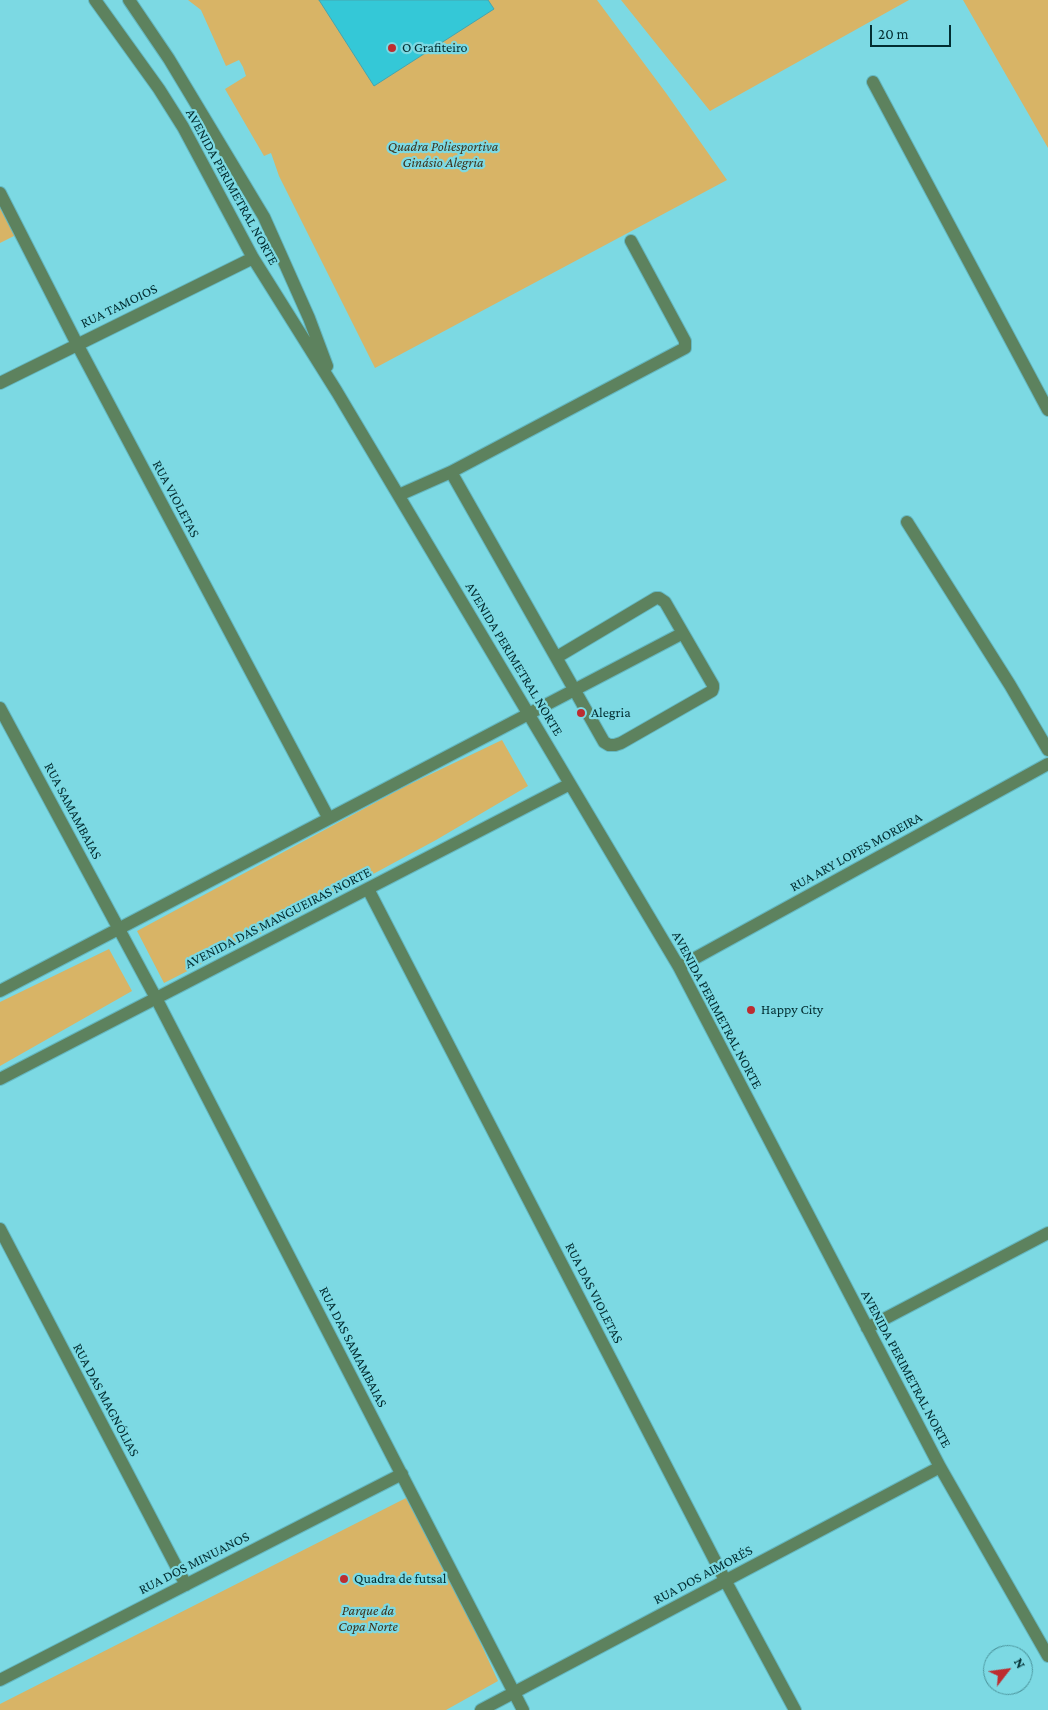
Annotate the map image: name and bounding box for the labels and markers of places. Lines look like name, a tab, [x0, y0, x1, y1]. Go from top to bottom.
place label: O Grafiteiro	[402, 40, 468, 56]
marker: O Grafiteiro	[386, 42, 398, 54]
place label: Alegria	[591, 705, 631, 721]
marker: Alegria	[575, 707, 587, 719]
place label: Happy City	[761, 1002, 823, 1018]
marker: Happy City	[745, 1004, 757, 1016]
place label: Quadra de futsal	[354, 1571, 446, 1587]
marker: Quadra de futsal	[338, 1573, 350, 1585]

